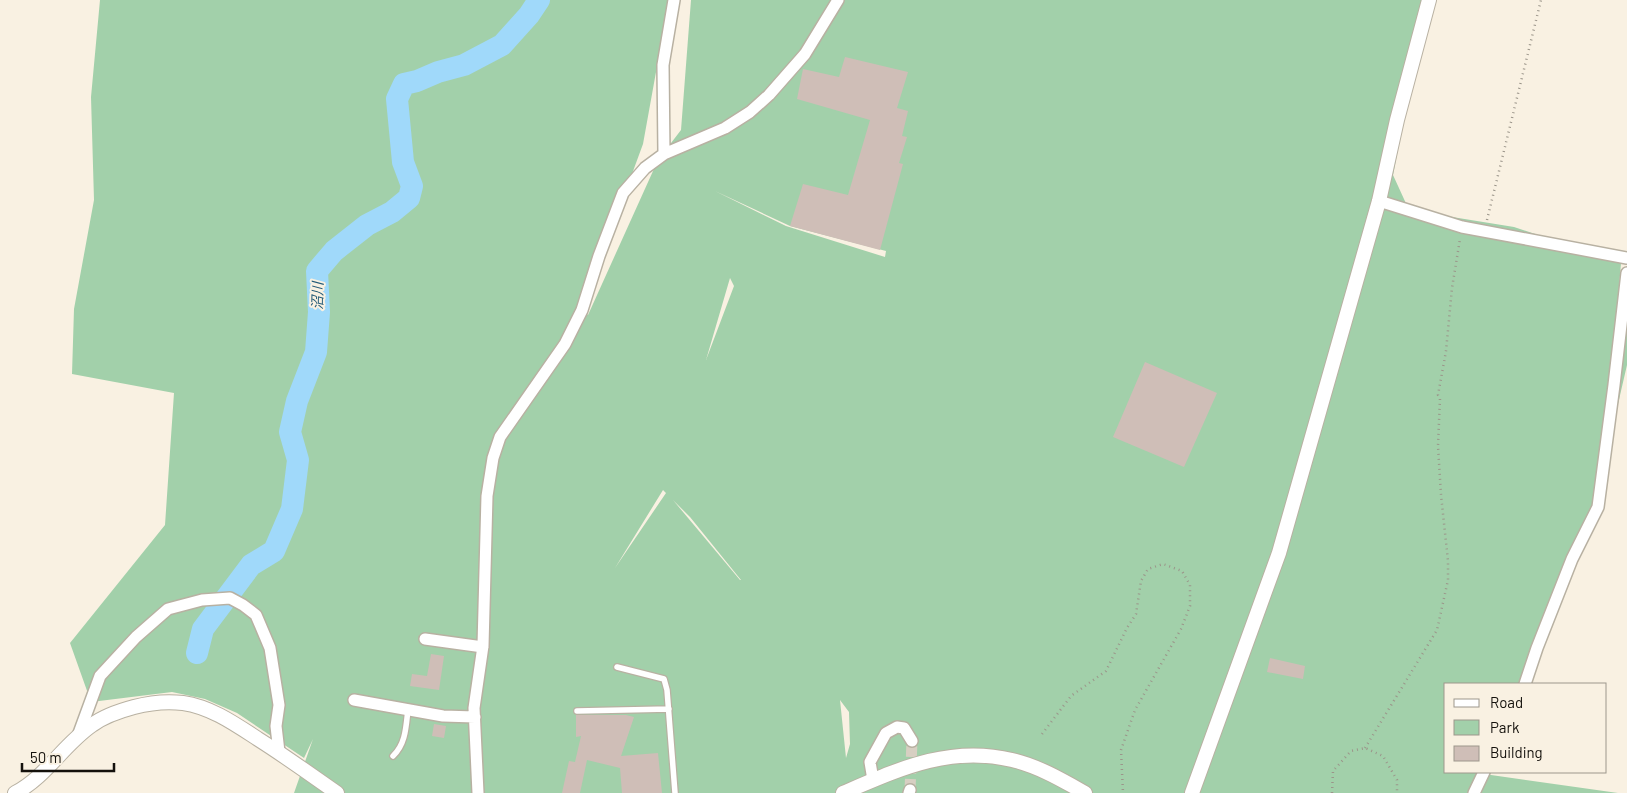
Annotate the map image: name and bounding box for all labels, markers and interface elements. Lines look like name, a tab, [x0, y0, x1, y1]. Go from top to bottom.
water label: 沼川	[308, 280, 326, 310]
legend	[1444, 683, 1607, 773]
text: Road	[1490, 693, 1523, 711]
text: Park	[1490, 718, 1520, 736]
scale bar	[22, 740, 115, 772]
text: Building	[1490, 743, 1543, 761]
text: 50 m	[30, 748, 62, 766]

